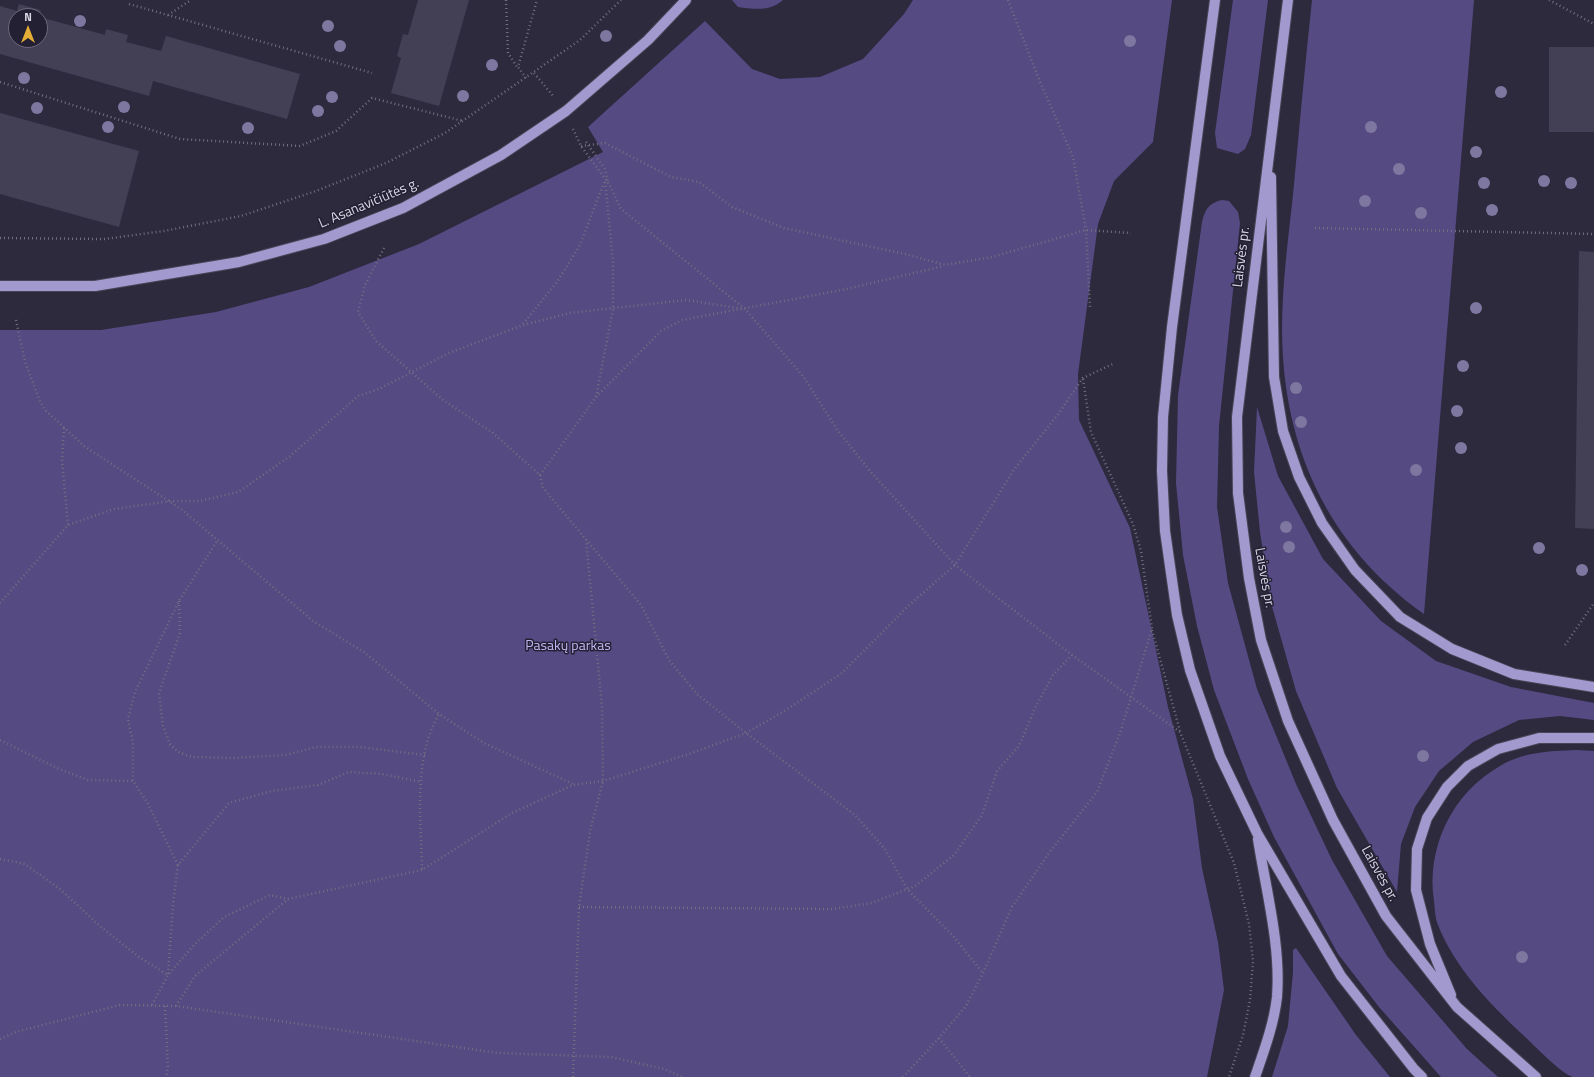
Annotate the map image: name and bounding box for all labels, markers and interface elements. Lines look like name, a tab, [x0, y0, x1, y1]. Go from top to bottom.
north arrow	[8, 8, 48, 48]
text: N	[24, 9, 32, 25]
street label: L. Asanavičiūtės g.	[316, 175, 422, 233]
street label: Laisvės pr.	[1230, 226, 1254, 288]
street label: Laisvės pr.	[1250, 547, 1278, 609]
park label: Pasakų parkas	[525, 639, 611, 655]
street label: Laisvės pr.	[1357, 843, 1401, 905]

